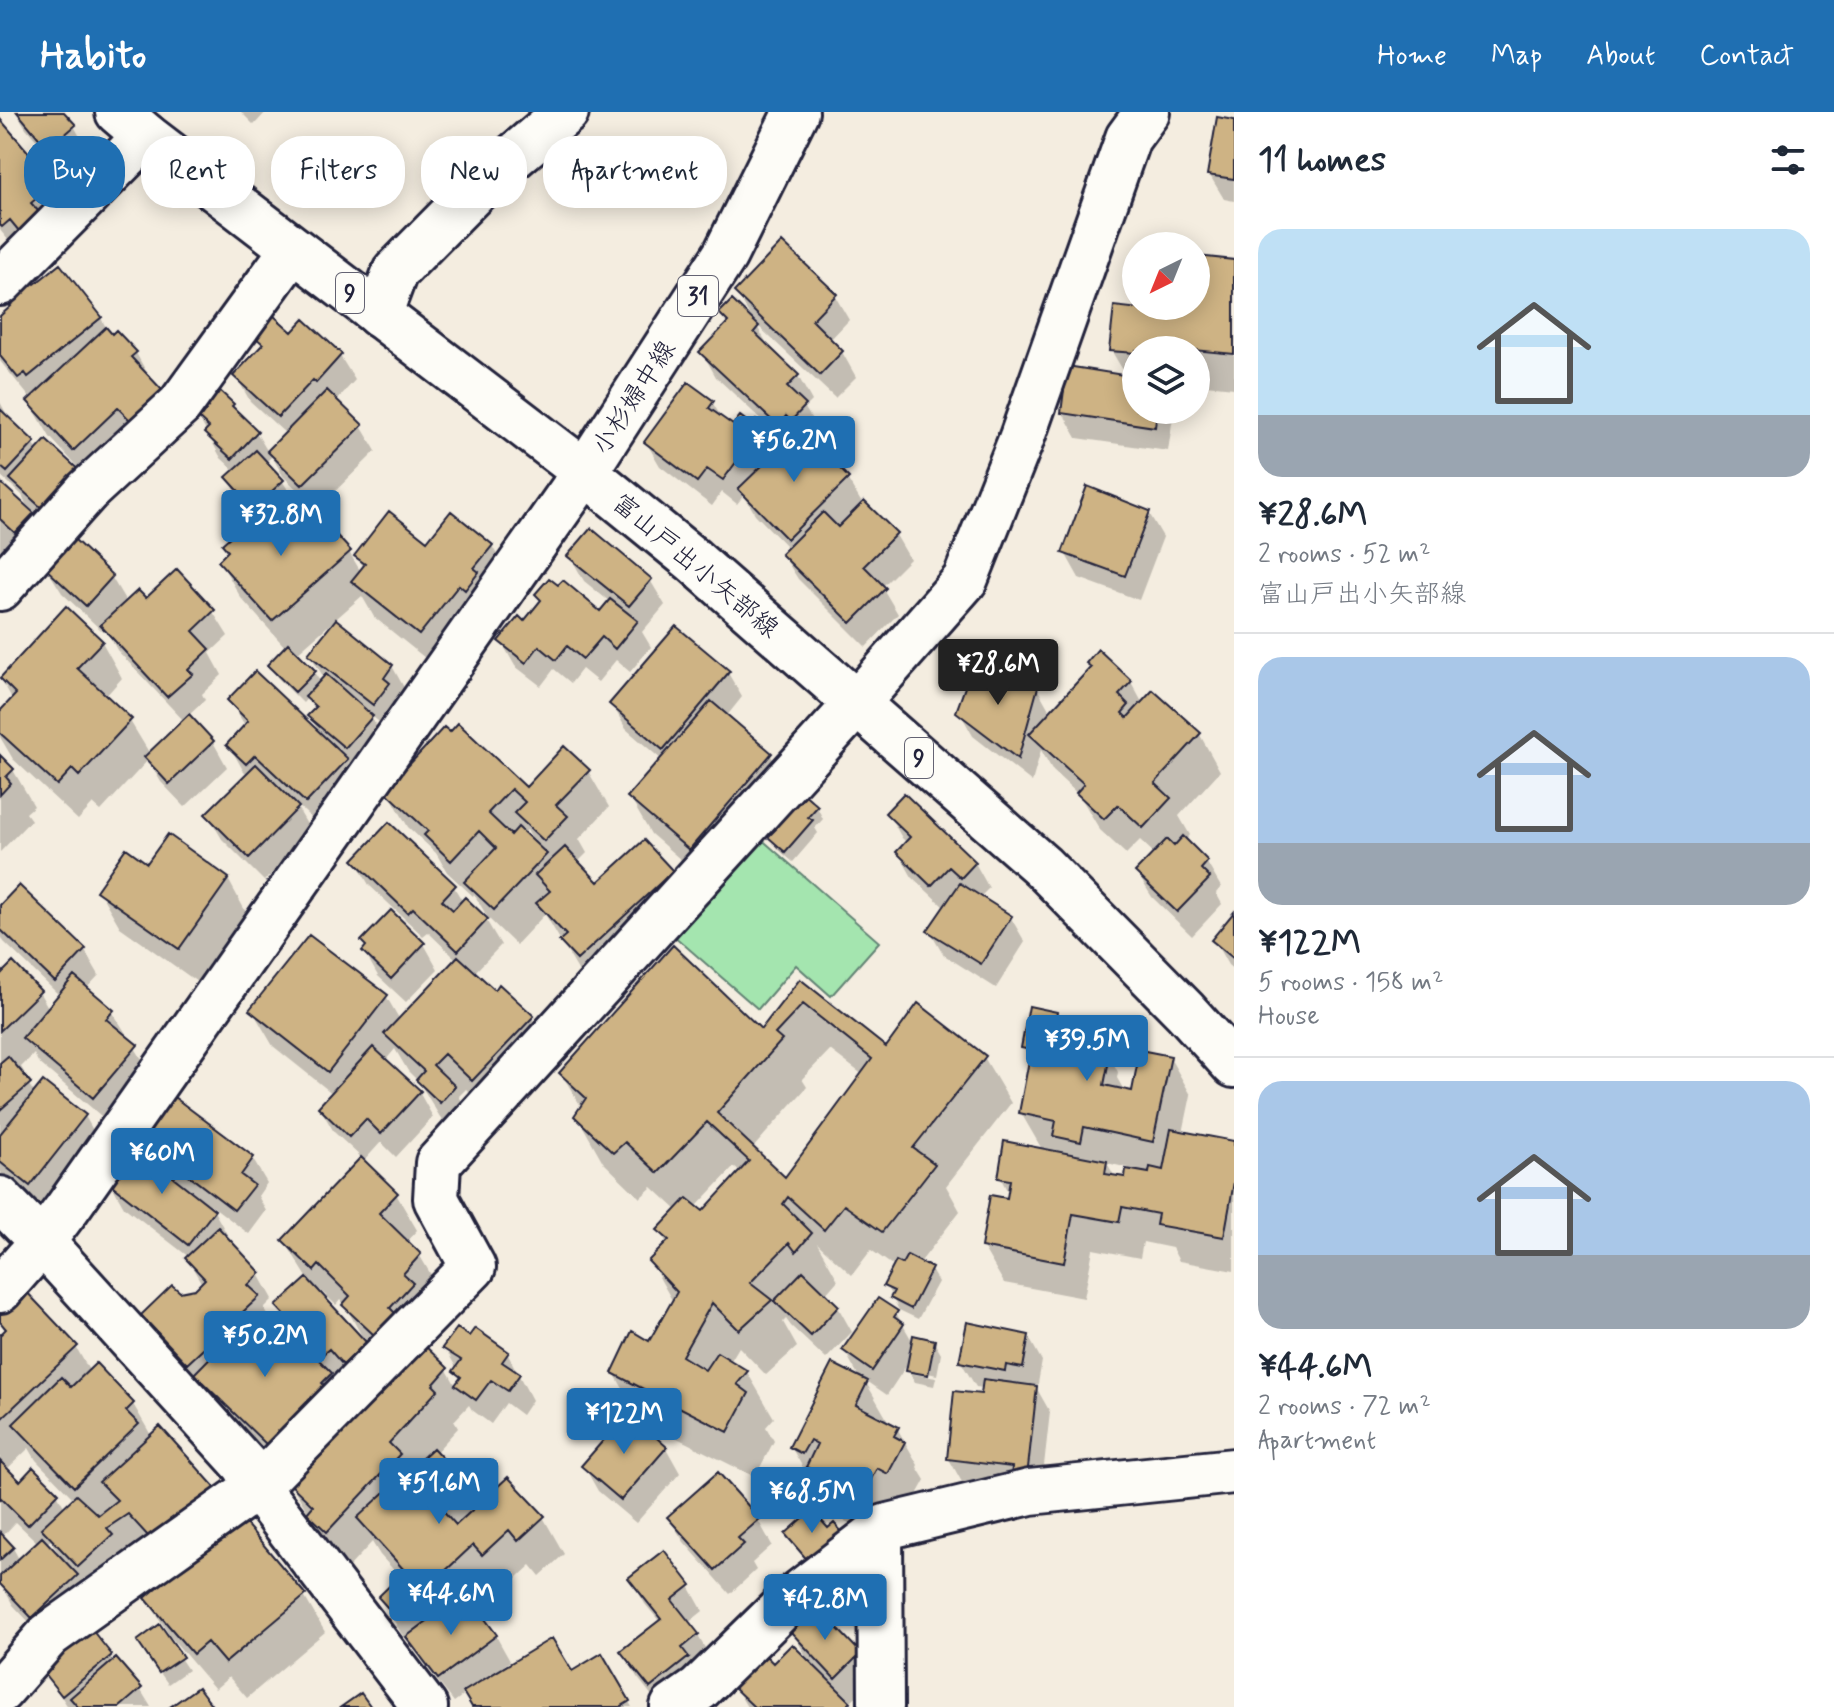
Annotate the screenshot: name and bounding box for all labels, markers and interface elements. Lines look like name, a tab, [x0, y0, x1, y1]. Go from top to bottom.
text: Habito	[40, 32, 146, 81]
text: Home	[1377, 38, 1447, 75]
text: Map	[1491, 38, 1542, 75]
text: About	[1586, 38, 1655, 75]
text: Contact	[1699, 38, 1794, 75]
chip: Buy	[24, 136, 125, 208]
chip: Rent	[141, 136, 255, 208]
chip: Filters	[271, 136, 405, 208]
chip: New	[421, 136, 527, 208]
chip: Apartment	[543, 136, 727, 208]
text: 11 homes	[1258, 138, 1386, 183]
icon: filters	[1766, 138, 1810, 182]
north arrow	[1122, 232, 1210, 320]
map controls	[1122, 232, 1210, 424]
road number: 9	[336, 273, 364, 313]
road number: 31	[678, 276, 718, 316]
icon: home	[1462, 281, 1606, 425]
street label: 小杉婦中線	[585, 334, 684, 462]
button: layers	[1122, 336, 1210, 424]
pin: ¥56.2M	[729, 416, 859, 484]
text: ¥56.2M	[751, 425, 837, 459]
street label: 富山戸出小矢部線	[604, 487, 785, 646]
pin: ¥32.8M	[216, 490, 346, 558]
text: ¥28.6M	[1258, 493, 1367, 538]
text: ¥32.8M	[239, 499, 323, 533]
text: 2 rooms · 52 m²	[1258, 538, 1430, 572]
text: 富山戸出小矢部線	[1258, 578, 1466, 612]
pin: ¥28.6M	[933, 639, 1063, 707]
text: ¥28.6M	[956, 648, 1040, 682]
icon: home	[1462, 709, 1606, 853]
road number: 9	[905, 738, 933, 778]
text: ¥122M	[1258, 921, 1361, 966]
text: 5 rooms · 158 m²	[1258, 966, 1444, 1000]
text: House	[1258, 1000, 1319, 1034]
pin: ¥39.5M	[1022, 1015, 1152, 1083]
text: ¥39.5M	[1044, 1024, 1130, 1058]
pin: ¥60M	[115, 1128, 209, 1196]
icon: home	[1462, 1133, 1606, 1277]
text: ¥60M	[129, 1137, 195, 1171]
pin: ¥50.2M	[200, 1311, 330, 1379]
text: ¥50.2M	[222, 1320, 308, 1354]
text: ¥44.6M	[1258, 1345, 1372, 1390]
pin: ¥122M	[568, 1388, 680, 1456]
text: 2 rooms · 72 m²	[1258, 1390, 1431, 1424]
text: ¥122M	[585, 1397, 663, 1431]
text: Apartment	[1258, 1424, 1376, 1458]
pin: ¥51.6M	[374, 1458, 504, 1526]
text: ¥51.6M	[397, 1467, 481, 1501]
pin: ¥68.5M	[747, 1467, 877, 1535]
text: ¥68.5M	[769, 1476, 855, 1510]
pin: ¥44.6M	[386, 1569, 516, 1637]
pin: ¥42.8M	[760, 1574, 890, 1642]
text: ¥44.6M	[407, 1578, 495, 1612]
text: ¥42.8M	[782, 1583, 868, 1617]

